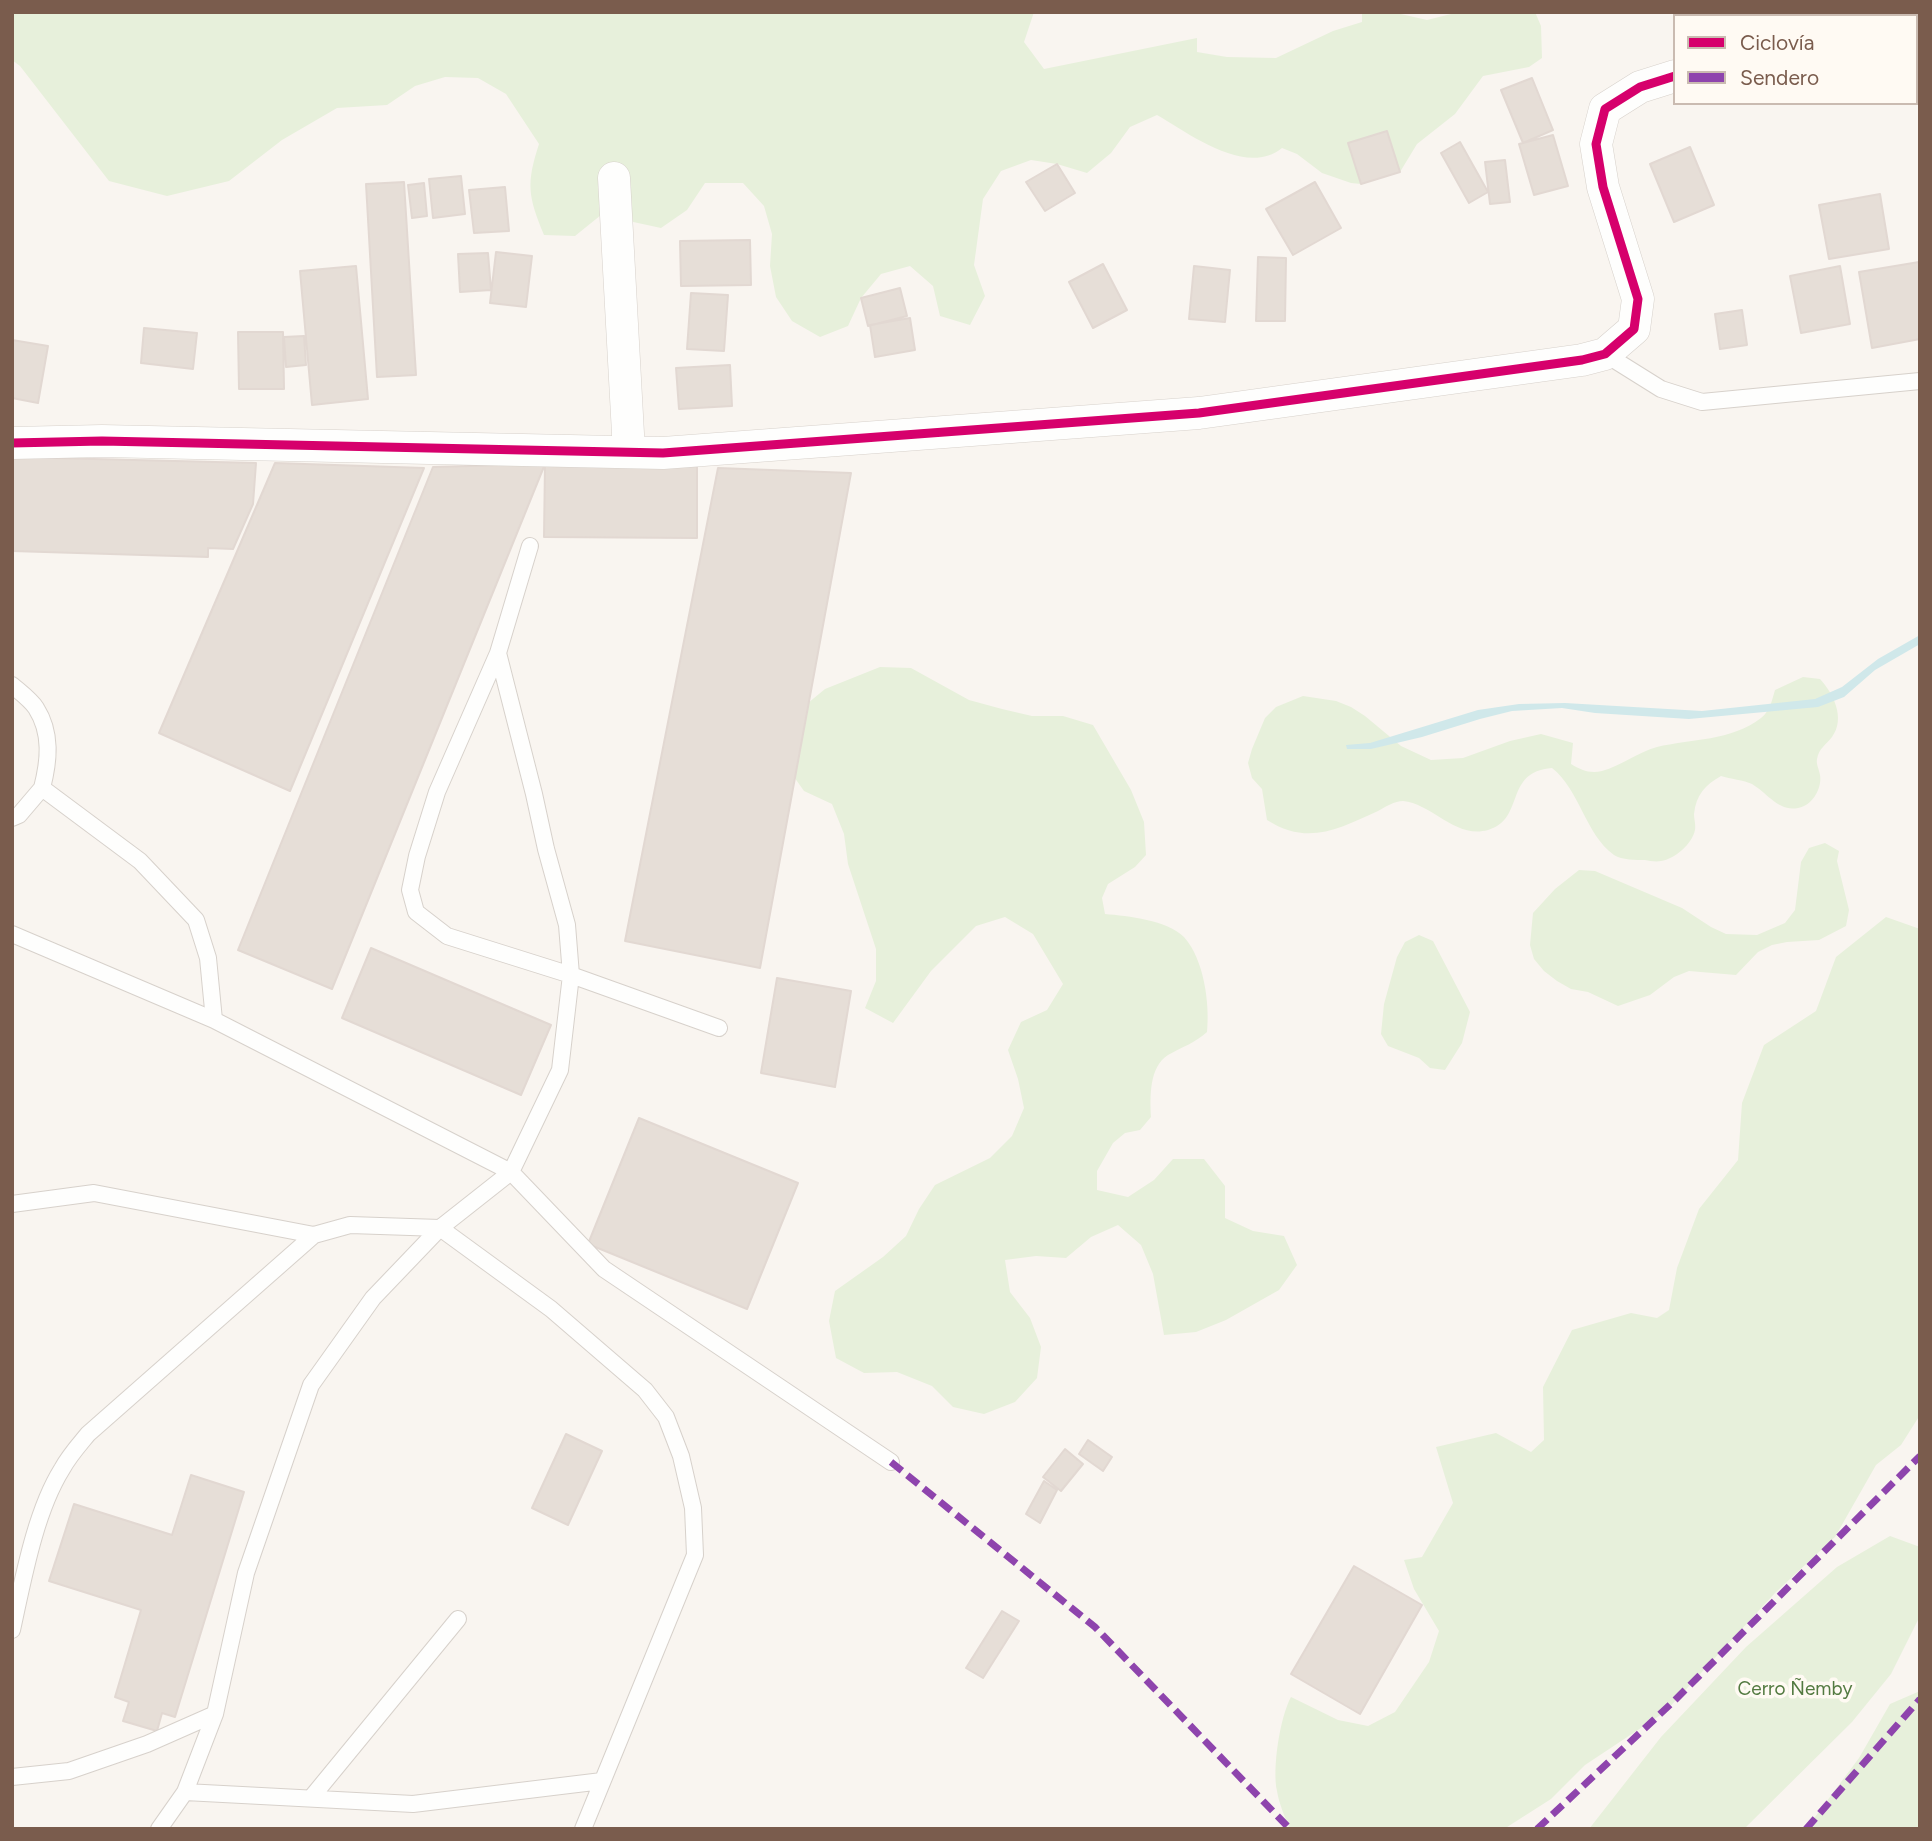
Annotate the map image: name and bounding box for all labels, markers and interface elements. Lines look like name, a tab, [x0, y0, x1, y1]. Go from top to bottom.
legend	[1673, 14, 1918, 105]
text: Ciclovía	[1740, 30, 1814, 55]
text: Sendero	[1740, 65, 1819, 90]
park label: Cerro Ñemby	[1738, 1678, 1852, 1700]

